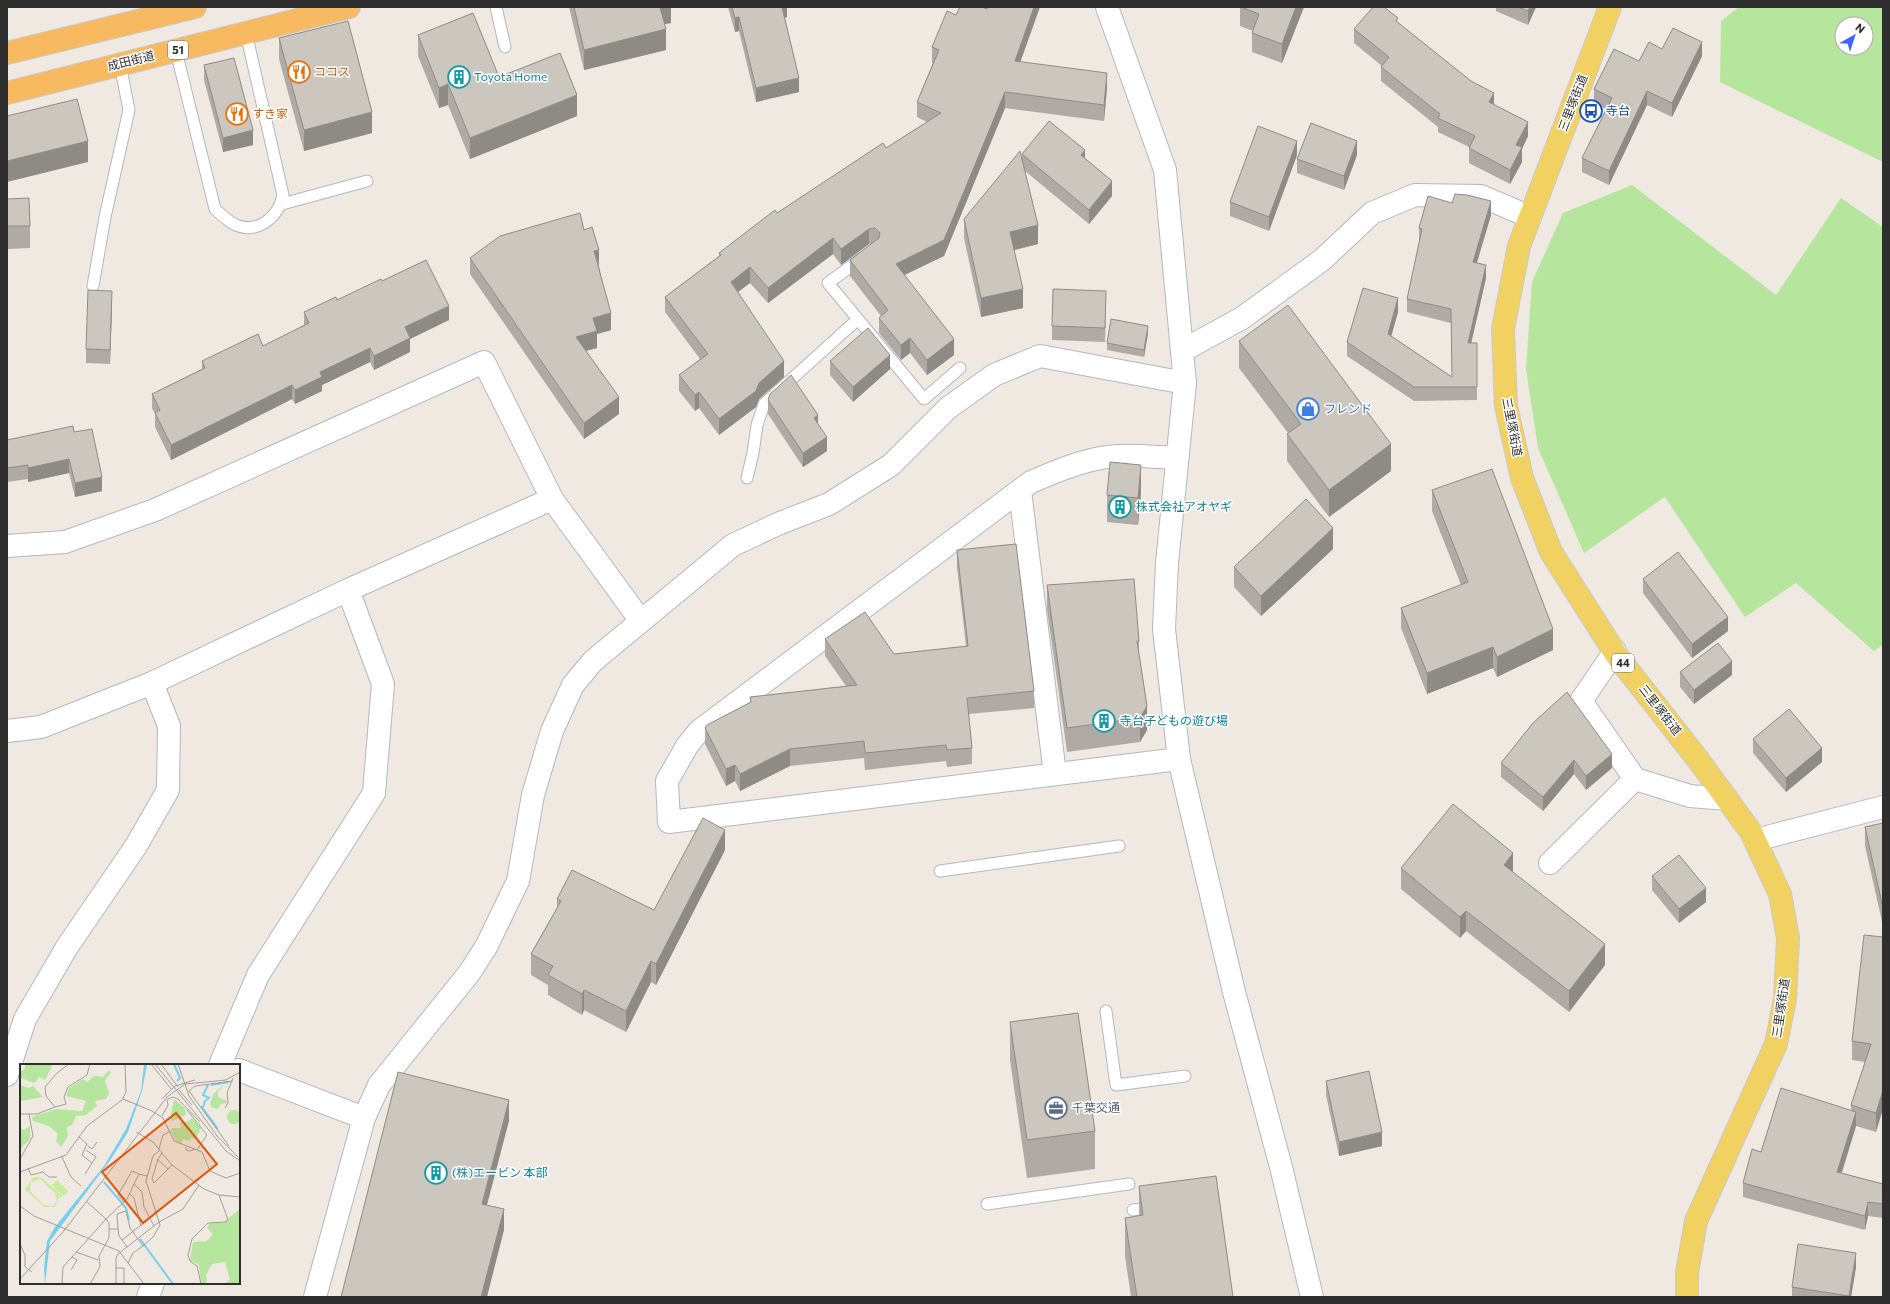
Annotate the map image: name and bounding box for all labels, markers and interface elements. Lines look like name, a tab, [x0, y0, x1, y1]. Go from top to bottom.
north arrow	[1834, 16, 1874, 56]
text: N	[1853, 20, 1868, 35]
road number: 51	[168, 41, 188, 59]
street label: 成田街道	[106, 47, 156, 73]
restaurant icon: ココス	[286, 59, 312, 85]
place label: ココス	[314, 64, 350, 78]
building icon: Toyota Home	[446, 64, 472, 90]
place label: Toyota Home	[474, 69, 547, 83]
street label: 三里塚街道	[1555, 72, 1589, 133]
bus stop icon: 寺台	[1578, 98, 1604, 124]
restaurant icon: すき家	[224, 101, 250, 127]
place label: 寺台	[1606, 103, 1630, 117]
place label: すき家	[252, 106, 288, 120]
shop icon: フレンド	[1295, 396, 1321, 422]
street label: 三里塚街道	[1500, 396, 1526, 458]
place label: フレンド	[1324, 401, 1372, 415]
building icon: 株式会社アオヤギ	[1107, 494, 1133, 520]
place label: 株式会社アオヤギ	[1136, 499, 1232, 513]
road number: 44	[1612, 654, 1634, 672]
street label: 三里塚街道	[1637, 681, 1685, 737]
building icon: 寺台子どもの遊び場	[1091, 708, 1117, 734]
place label: 寺台子どもの遊び場	[1120, 713, 1228, 727]
street label: 三里塚街道	[1769, 977, 1791, 1039]
inset map	[20, 1064, 240, 1284]
office icon: 千葉交通	[1043, 1095, 1069, 1121]
place label: 千葉交通	[1072, 1100, 1120, 1114]
building icon: (株)エービン 本部	[423, 1160, 449, 1186]
place label: (株)エービン 本部	[452, 1165, 548, 1179]

